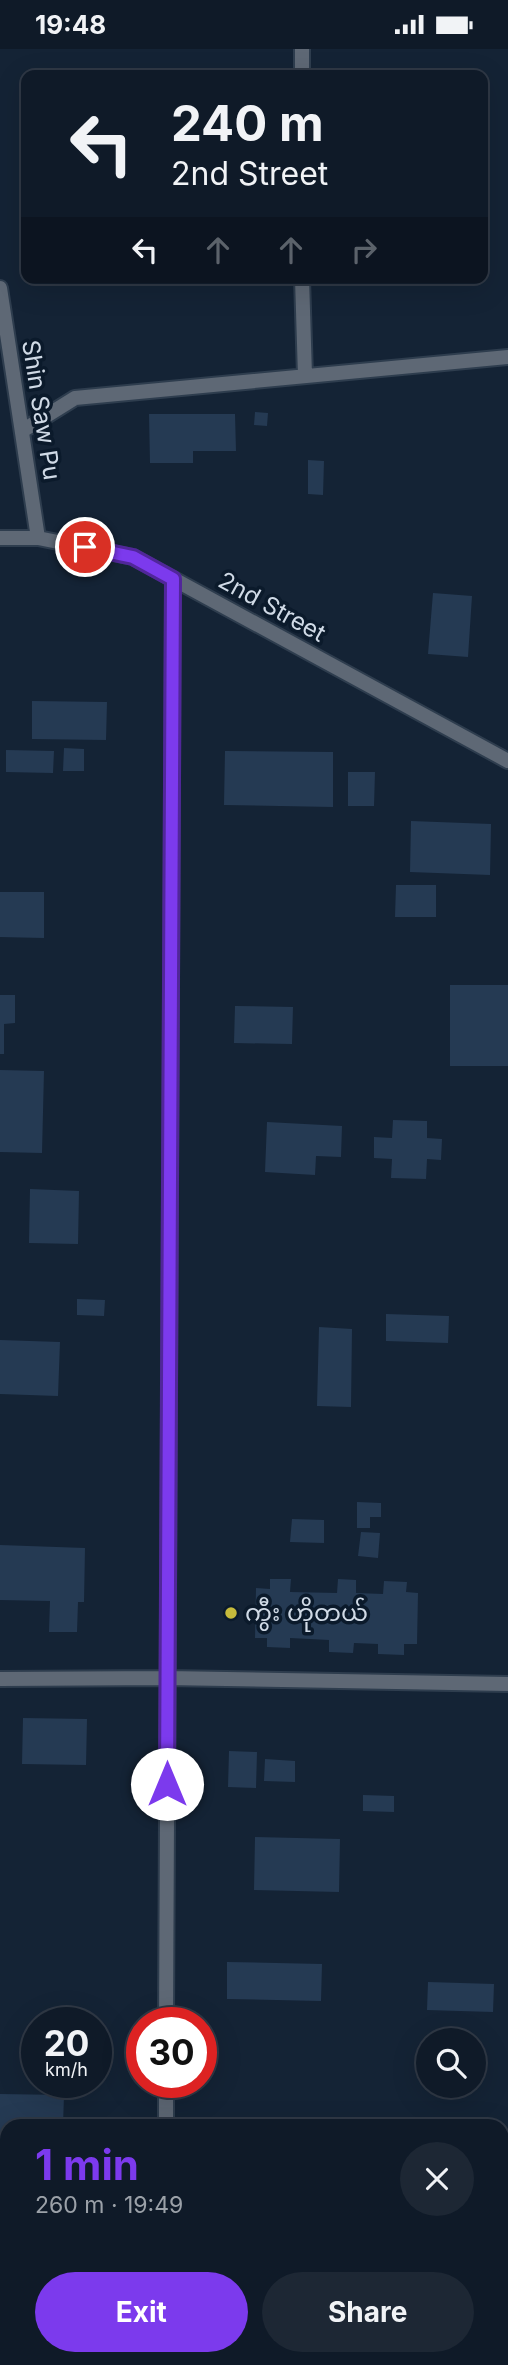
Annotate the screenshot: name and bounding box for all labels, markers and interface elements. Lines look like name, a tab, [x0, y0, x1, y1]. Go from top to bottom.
text: 19:48	[35, 9, 106, 40]
text: 240 m	[171, 94, 324, 153]
icon: left	[56, 98, 147, 189]
text: 2nd Street	[171, 154, 328, 193]
icon: left	[126, 231, 164, 269]
icon: ahead	[199, 231, 237, 269]
icon: ahead	[272, 231, 310, 269]
icon: right	[345, 231, 383, 269]
street label: Shin Saw Pu	[16, 338, 67, 482]
pin	[55, 517, 115, 577]
icon: arrive	[66, 528, 104, 566]
street label: 2nd Street	[214, 565, 331, 648]
place label: ကွီး ဟိုတယ်	[245, 1597, 368, 1632]
marker: ကွီး ဟိုတယ်	[223, 1605, 239, 1621]
position arrow	[130, 1747, 204, 1821]
speed limit sign: 30	[126, 2007, 217, 2098]
text: 20	[44, 2022, 89, 2064]
map controls	[416, 2028, 486, 2098]
button: search	[416, 2028, 486, 2098]
text: km/h	[45, 2059, 88, 2080]
text: 1 min	[35, 2139, 139, 2190]
button: close	[400, 2142, 474, 2216]
text: 260 m · 19:49	[35, 2191, 183, 2219]
button: Exit	[35, 2272, 248, 2352]
button: Share	[262, 2272, 474, 2352]

